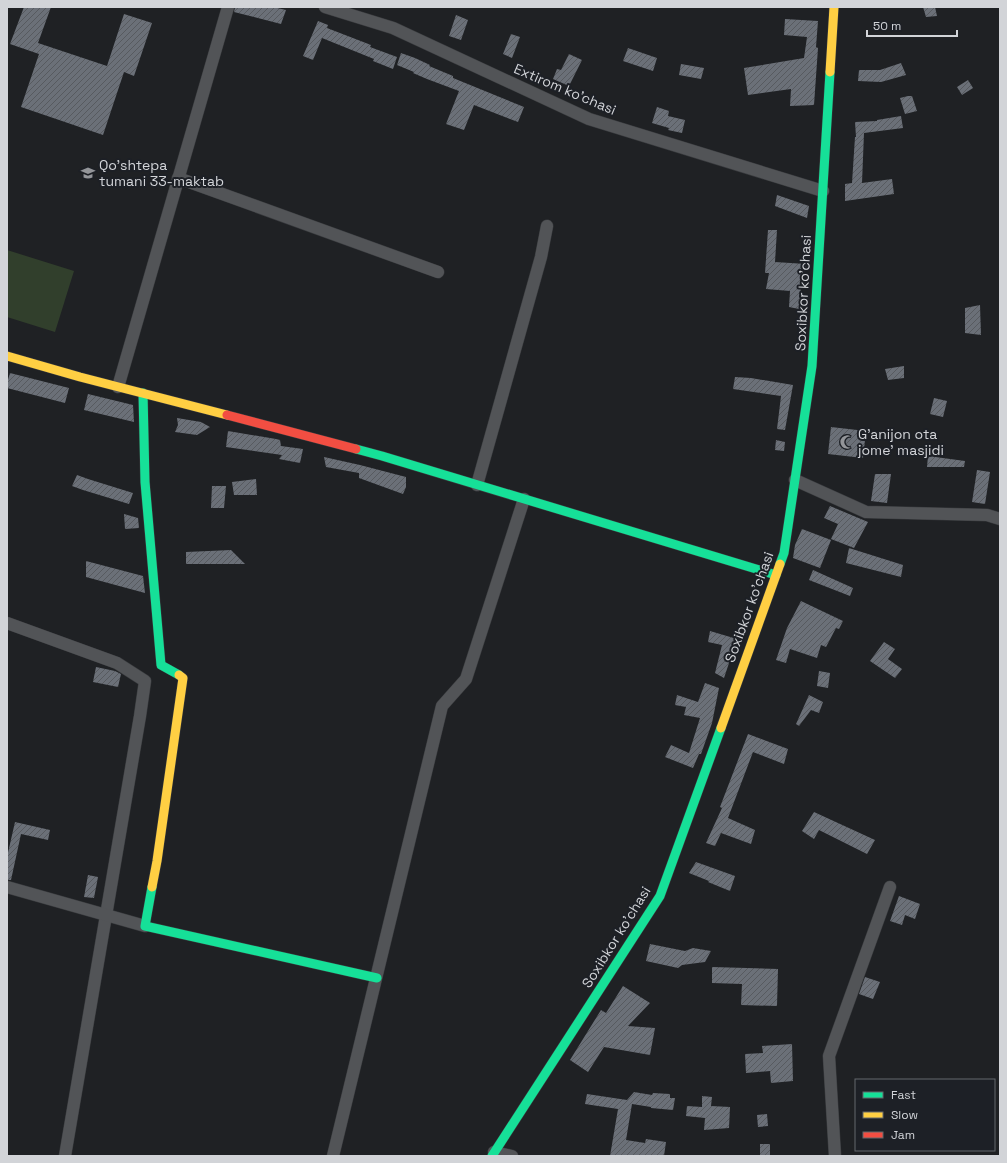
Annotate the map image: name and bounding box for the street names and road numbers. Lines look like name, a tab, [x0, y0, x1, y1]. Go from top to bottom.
street label: Extirom ko'chasi	[511, 59, 619, 119]
street label: Soxibkor ko'chasi	[791, 234, 815, 352]
street label: Soxibkor ko'chasi	[721, 549, 777, 665]
street label: Soxibkor ko'chasi	[578, 883, 654, 991]

